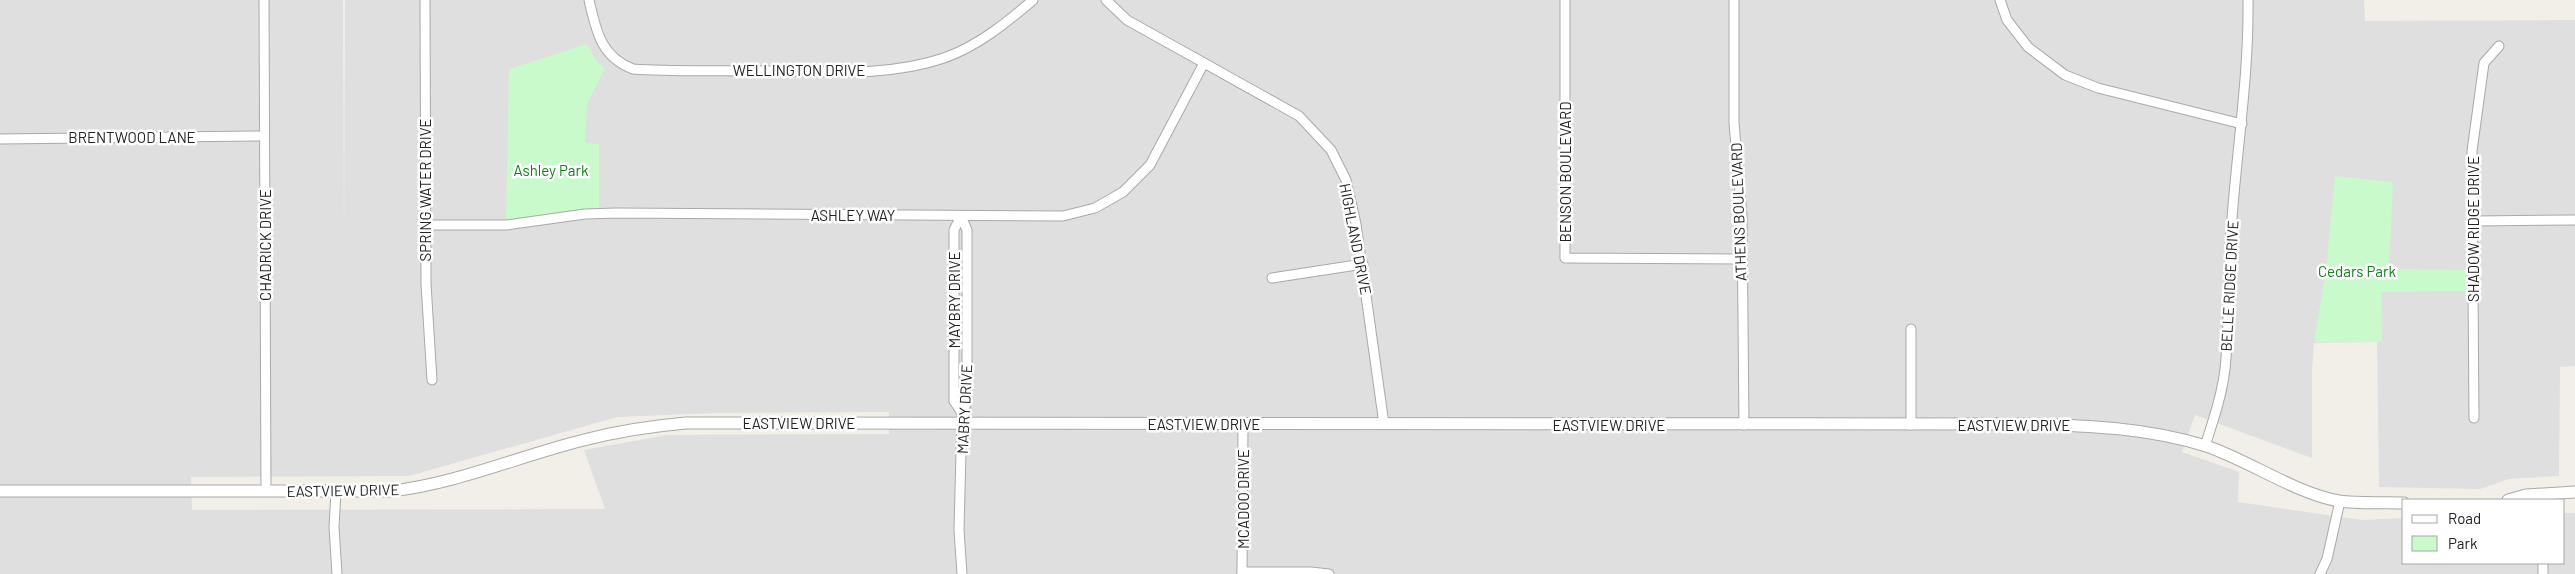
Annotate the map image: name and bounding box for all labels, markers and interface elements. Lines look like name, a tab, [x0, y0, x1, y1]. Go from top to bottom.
street label: WELLINGTON DRIVE	[733, 61, 865, 79]
street label: BENSON BOULEVARD	[1556, 101, 1574, 243]
street label: SPRING WATER DRIVE	[416, 119, 434, 261]
street label: BRENTWOOD LANE	[68, 128, 196, 146]
street label: ATHENS BOULEVARD	[1727, 142, 1749, 282]
street label: SHADOW RIDGE DRIVE	[2464, 156, 2482, 302]
park label: Ashley Park	[513, 161, 589, 179]
street label: HIGHLAND DRIVE	[1336, 182, 1376, 296]
street label: CHADRICK DRIVE	[256, 189, 274, 301]
street label: ASHLEY WAY	[811, 206, 895, 224]
street label: BELLE RIDGE DRIVE	[2217, 220, 2241, 352]
street label: MAYBRY DRIVE	[945, 252, 963, 349]
park label: Cedars Park	[2318, 262, 2397, 280]
street label: MABRY DRIVE	[953, 364, 975, 454]
street label: EASTVIEW DRIVE	[743, 414, 855, 432]
street label: EASTVIEW DRIVE	[1148, 415, 1260, 433]
street label: EASTVIEW DRIVE	[1553, 416, 1665, 434]
street label: EASTVIEW DRIVE	[1958, 416, 2070, 434]
street label: MCADOO DRIVE	[1234, 449, 1252, 549]
street label: EASTVIEW DRIVE	[286, 480, 400, 500]
legend	[2402, 499, 2565, 564]
text: Road	[2448, 509, 2481, 527]
text: Park	[2448, 534, 2478, 552]

